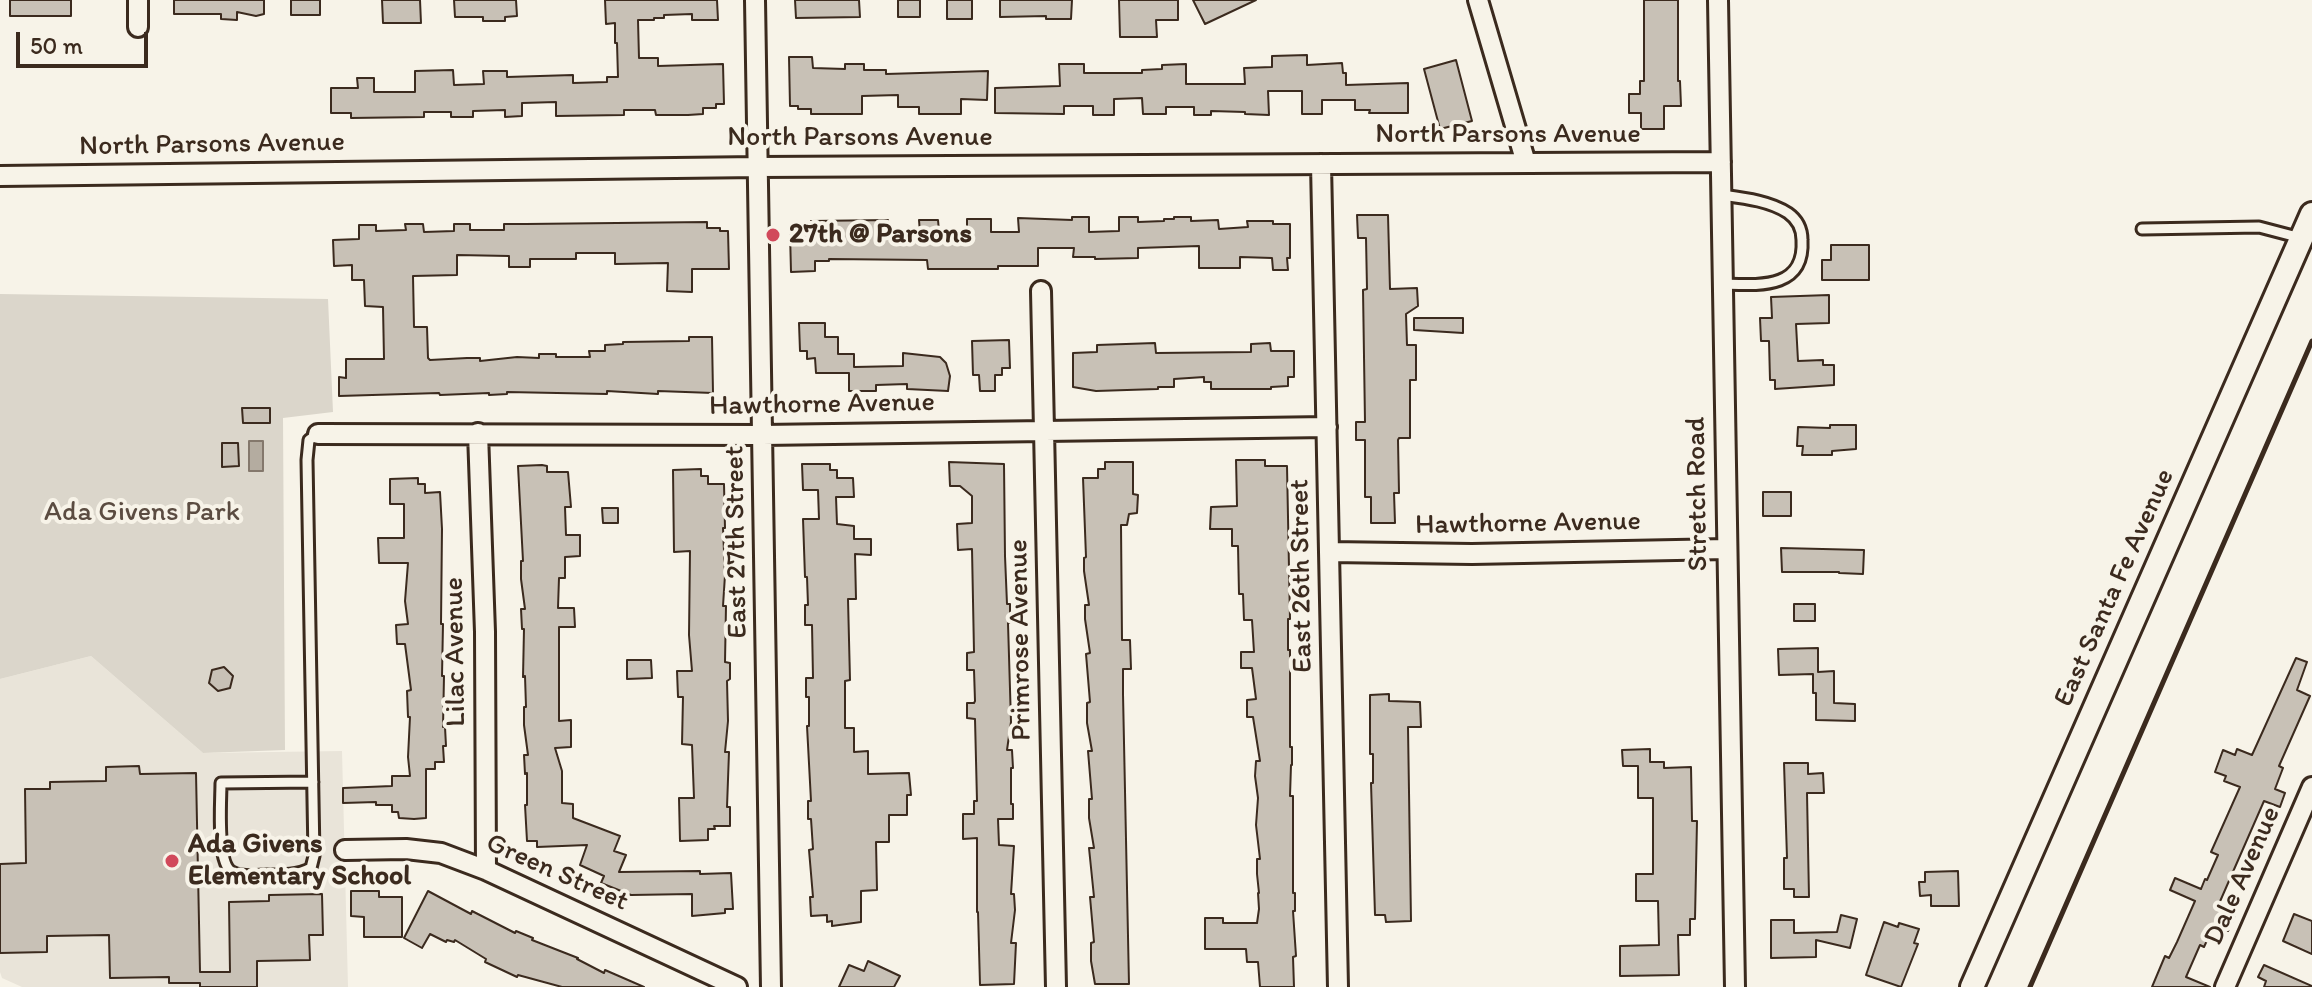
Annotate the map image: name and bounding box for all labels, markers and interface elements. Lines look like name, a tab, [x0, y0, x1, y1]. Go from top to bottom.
scale bar	[20, 16, 152, 66]
text: 50 m	[30, 31, 83, 60]
street label: North Parsons Avenue	[1375, 118, 1641, 152]
street label: North Parsons Avenue	[727, 121, 993, 155]
street label: North Parsons Avenue	[79, 126, 345, 164]
place label: 27th @ Parsons	[789, 218, 972, 252]
marker: 27th @ Parsons	[764, 226, 782, 244]
street label: Hawthorne Avenue	[709, 386, 935, 424]
street label: Stretch Road	[1680, 416, 1716, 572]
street label: East 27th Street	[719, 445, 755, 639]
street label: East Santa Fe Avenue	[2047, 464, 2183, 712]
street label: East 26th Street	[1284, 479, 1320, 673]
park label: Ada Givens Park	[44, 496, 240, 530]
street label: Hawthorne Avenue	[1415, 505, 1641, 543]
street label: Primrose Avenue	[1002, 539, 1040, 741]
street label: Lilac Avenue	[438, 577, 474, 727]
street label: Dale Avenue	[2198, 801, 2288, 951]
street label: Green Street	[481, 827, 633, 919]
place label: Ada Givens Elementary School	[188, 828, 411, 894]
marker: Ada Givens Elementary School	[163, 852, 181, 870]

